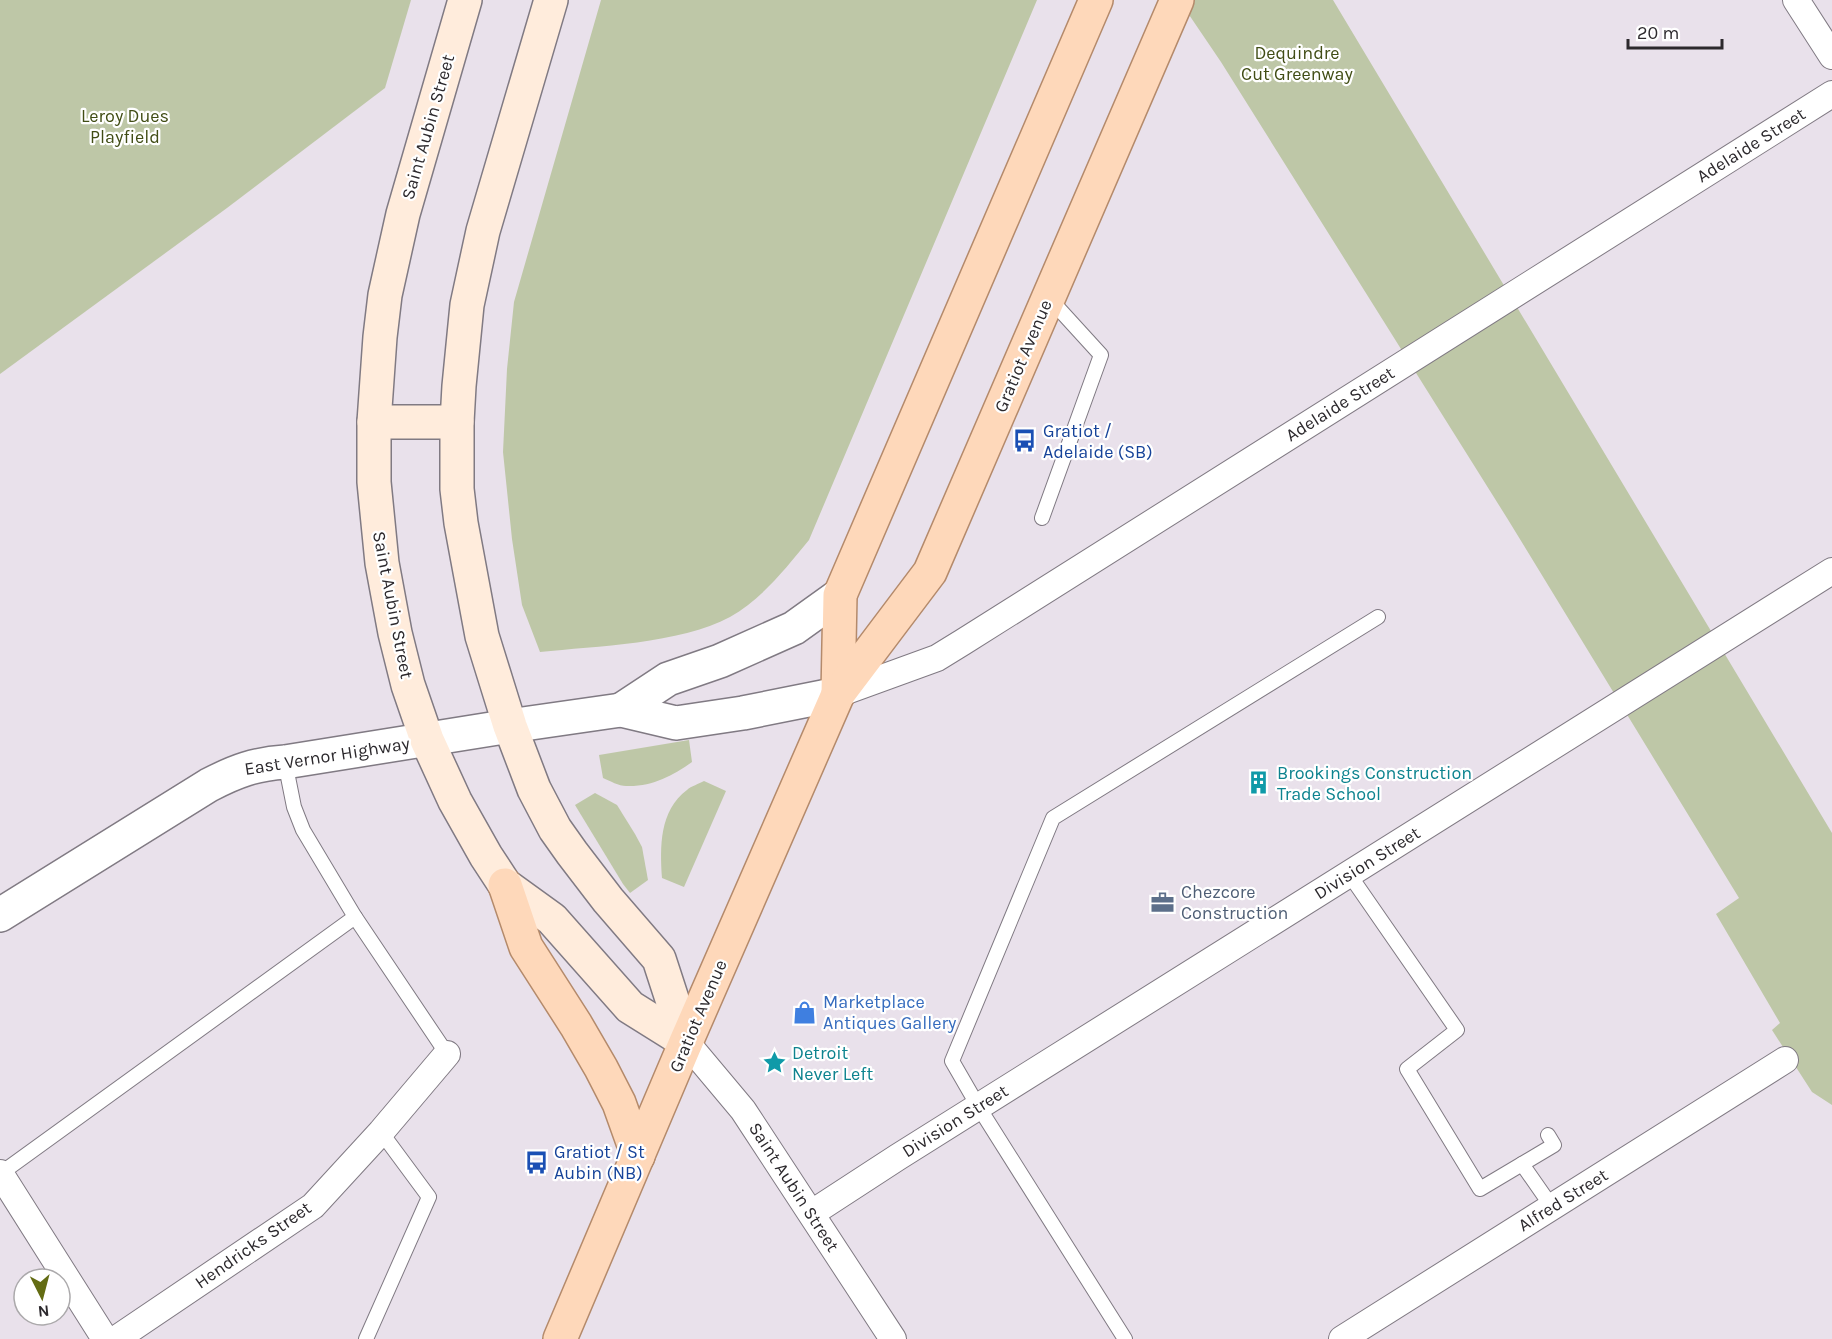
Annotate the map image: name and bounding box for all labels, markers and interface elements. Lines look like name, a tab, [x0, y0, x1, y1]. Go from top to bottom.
scale bar	[1628, 12, 1722, 50]
text: 20 m	[1637, 22, 1679, 44]
park label: Dequindre Cut Greenway	[1241, 42, 1353, 85]
street label: Saint Aubin Street	[397, 52, 459, 202]
street label: Adelaide Street	[1693, 103, 1810, 187]
park label: Leroy Dues Playfield	[81, 105, 169, 148]
street label: Gratiot Avenue	[989, 296, 1057, 416]
street label: Adelaide Street	[1282, 362, 1399, 446]
place label: Gratiot / Adelaide (SB)	[1043, 420, 1153, 463]
bus stop icon: Gratiot / Adelaide (SB)	[1012, 428, 1038, 454]
street label: Saint Aubin Street	[368, 529, 418, 681]
street label: East Vernor Highway	[243, 732, 412, 780]
place label: Brookings Construction Trade School	[1277, 762, 1472, 805]
building icon: Brookings Construction Trade School	[1246, 770, 1272, 796]
street label: Division Street	[1310, 822, 1424, 904]
place label: Chezcore Construction	[1181, 881, 1289, 924]
office icon: Chezcore Construction	[1150, 889, 1176, 915]
street label: Gratiot Avenue	[664, 956, 732, 1076]
place label: Marketplace Antiques Gallery	[823, 991, 957, 1034]
shop icon: Marketplace Antiques Gallery	[792, 999, 818, 1025]
place label: Detroit Never Left	[792, 1042, 873, 1085]
place icon: Detroit Never Left	[761, 1050, 787, 1076]
street label: Division Street	[898, 1080, 1012, 1162]
street label: Saint Aubin Street	[744, 1118, 844, 1256]
place label: Gratiot / St Aubin (NB)	[554, 1141, 645, 1184]
bus stop icon: Gratiot / St Aubin (NB)	[523, 1149, 549, 1175]
street label: Alfred Street	[1514, 1164, 1612, 1236]
street label: Hendricks Street	[190, 1196, 316, 1293]
north arrow	[12, 1267, 72, 1327]
text: N	[37, 1301, 50, 1321]

